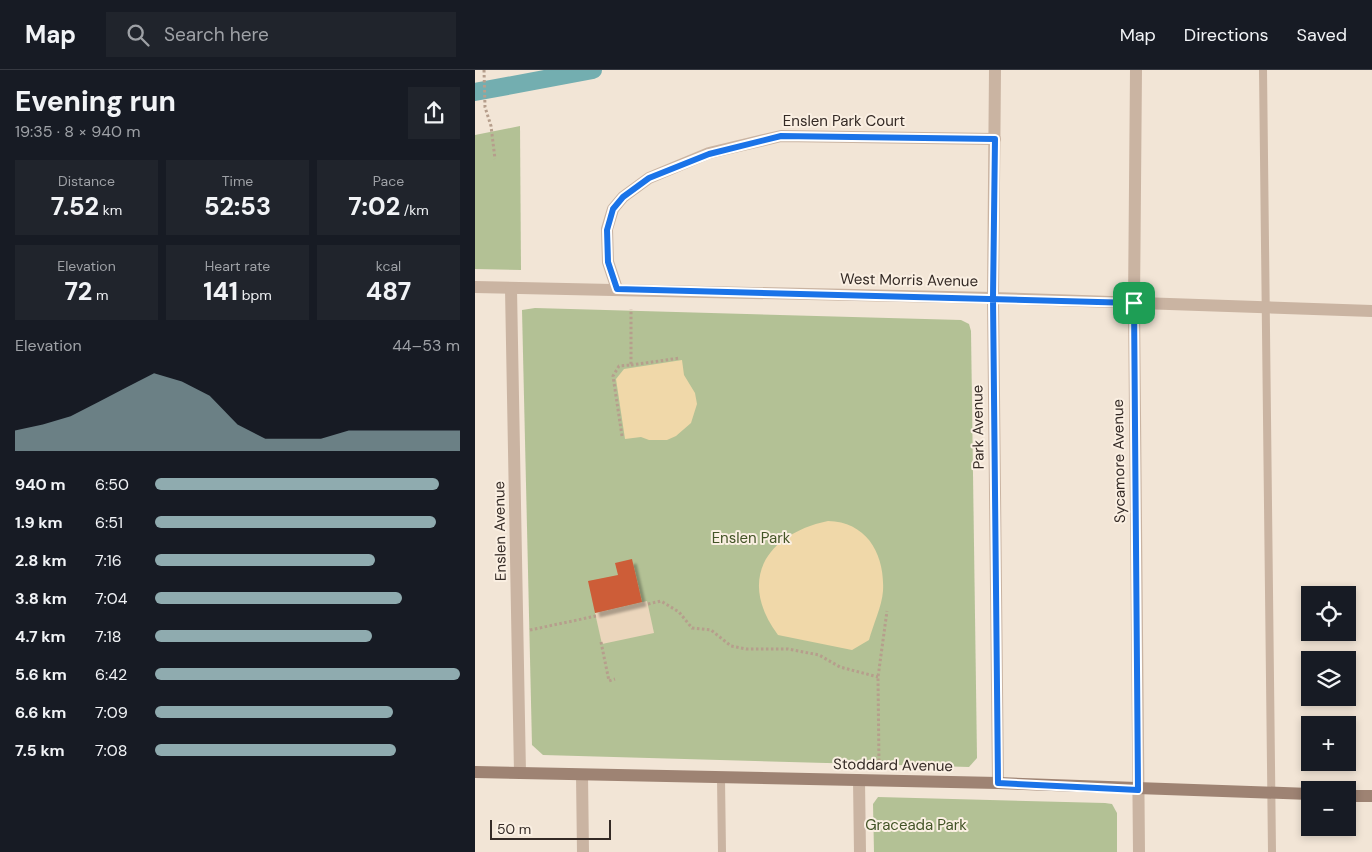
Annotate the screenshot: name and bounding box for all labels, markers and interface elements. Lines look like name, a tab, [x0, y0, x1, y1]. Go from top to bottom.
search box	[106, 12, 456, 57]
text: Map	[25, 19, 76, 50]
icon: search	[124, 21, 152, 49]
text: Search here	[164, 22, 269, 47]
text: Map	[1120, 23, 1156, 47]
text: Directions	[1184, 23, 1269, 47]
text: Saved	[1297, 23, 1347, 47]
text: Evening run	[15, 83, 176, 120]
button: share	[408, 87, 460, 139]
street label: Enslen Park Court	[783, 111, 905, 131]
text: 19:35 · 8 × 940 m	[15, 121, 140, 142]
text: Distance	[58, 172, 115, 190]
text: Time	[222, 172, 253, 190]
text: Pace	[373, 172, 404, 190]
text: 7.52	[51, 190, 99, 223]
text: 52:53	[204, 190, 271, 223]
text: 7:02	[348, 190, 400, 223]
text: km	[99, 201, 122, 219]
text: /km	[400, 201, 429, 219]
text: Elevation	[57, 257, 116, 275]
text: Heart rate	[205, 257, 270, 275]
text: kcal	[376, 257, 401, 275]
street label: West Morris Avenue	[840, 269, 978, 291]
text: 72	[65, 275, 92, 308]
text: 141	[203, 275, 238, 308]
text: 487	[366, 275, 411, 308]
pin	[1113, 282, 1155, 324]
text: m	[92, 286, 108, 304]
text: bpm	[238, 286, 272, 304]
icon: arrive	[1120, 289, 1148, 317]
text: Elevation	[15, 335, 82, 356]
text: 44–53 m	[392, 335, 460, 356]
street label: Park Avenue	[967, 385, 989, 469]
street label: Sycamore Avenue	[1108, 399, 1130, 523]
text: 940 m	[15, 474, 66, 495]
text: 6:50	[95, 474, 129, 495]
street label: Enslen Avenue	[489, 481, 511, 581]
text: 1.9 km	[15, 512, 63, 533]
text: 6:51	[95, 512, 123, 533]
park label: Enslen Park	[712, 528, 791, 548]
text: 2.8 km	[15, 550, 66, 571]
text: 7:16	[95, 550, 122, 571]
map controls	[1301, 586, 1356, 836]
button: locate	[1301, 586, 1356, 641]
text: 3.8 km	[15, 588, 67, 609]
text: 7:04	[95, 588, 127, 609]
text: 4.7 km	[15, 626, 66, 647]
text: 7:18	[95, 626, 122, 647]
button: layers	[1301, 651, 1356, 706]
text: 5.6 km	[15, 664, 67, 685]
text: 6:42	[95, 664, 127, 685]
text: 6.6 km	[15, 702, 66, 723]
text: 7:09	[95, 702, 128, 723]
button: +	[1301, 716, 1356, 771]
text: 7.5 km	[15, 740, 65, 761]
text: 7:08	[95, 740, 127, 761]
street label: Stoddard Avenue	[833, 754, 953, 776]
button: −	[1301, 781, 1356, 836]
park label: Graceada Park	[865, 815, 967, 835]
scale bar	[490, 817, 611, 840]
text: 50 m	[497, 820, 531, 838]

